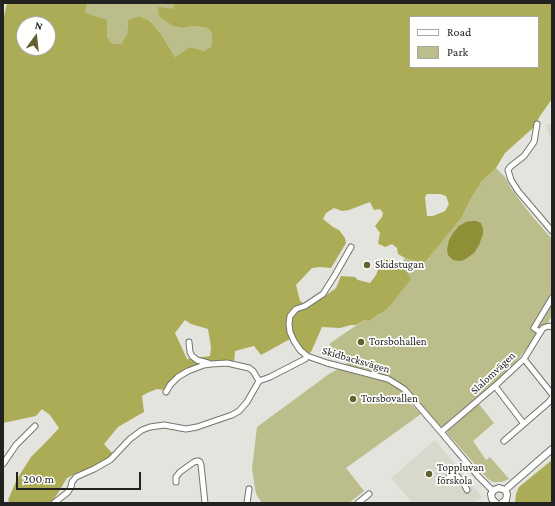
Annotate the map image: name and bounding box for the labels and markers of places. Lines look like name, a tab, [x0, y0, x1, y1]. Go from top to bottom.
place label: Skidstugan	[375, 258, 424, 272]
marker: Skidstugan	[362, 260, 372, 270]
place label: Torsbohallen	[369, 335, 427, 349]
marker: Torsbohallen	[356, 337, 366, 347]
place label: Torsbovallen	[361, 392, 418, 406]
marker: Torsbovallen	[348, 394, 358, 404]
place label: Toppluvan förskola	[437, 461, 484, 487]
marker: Toppluvan förskola	[424, 469, 434, 479]

